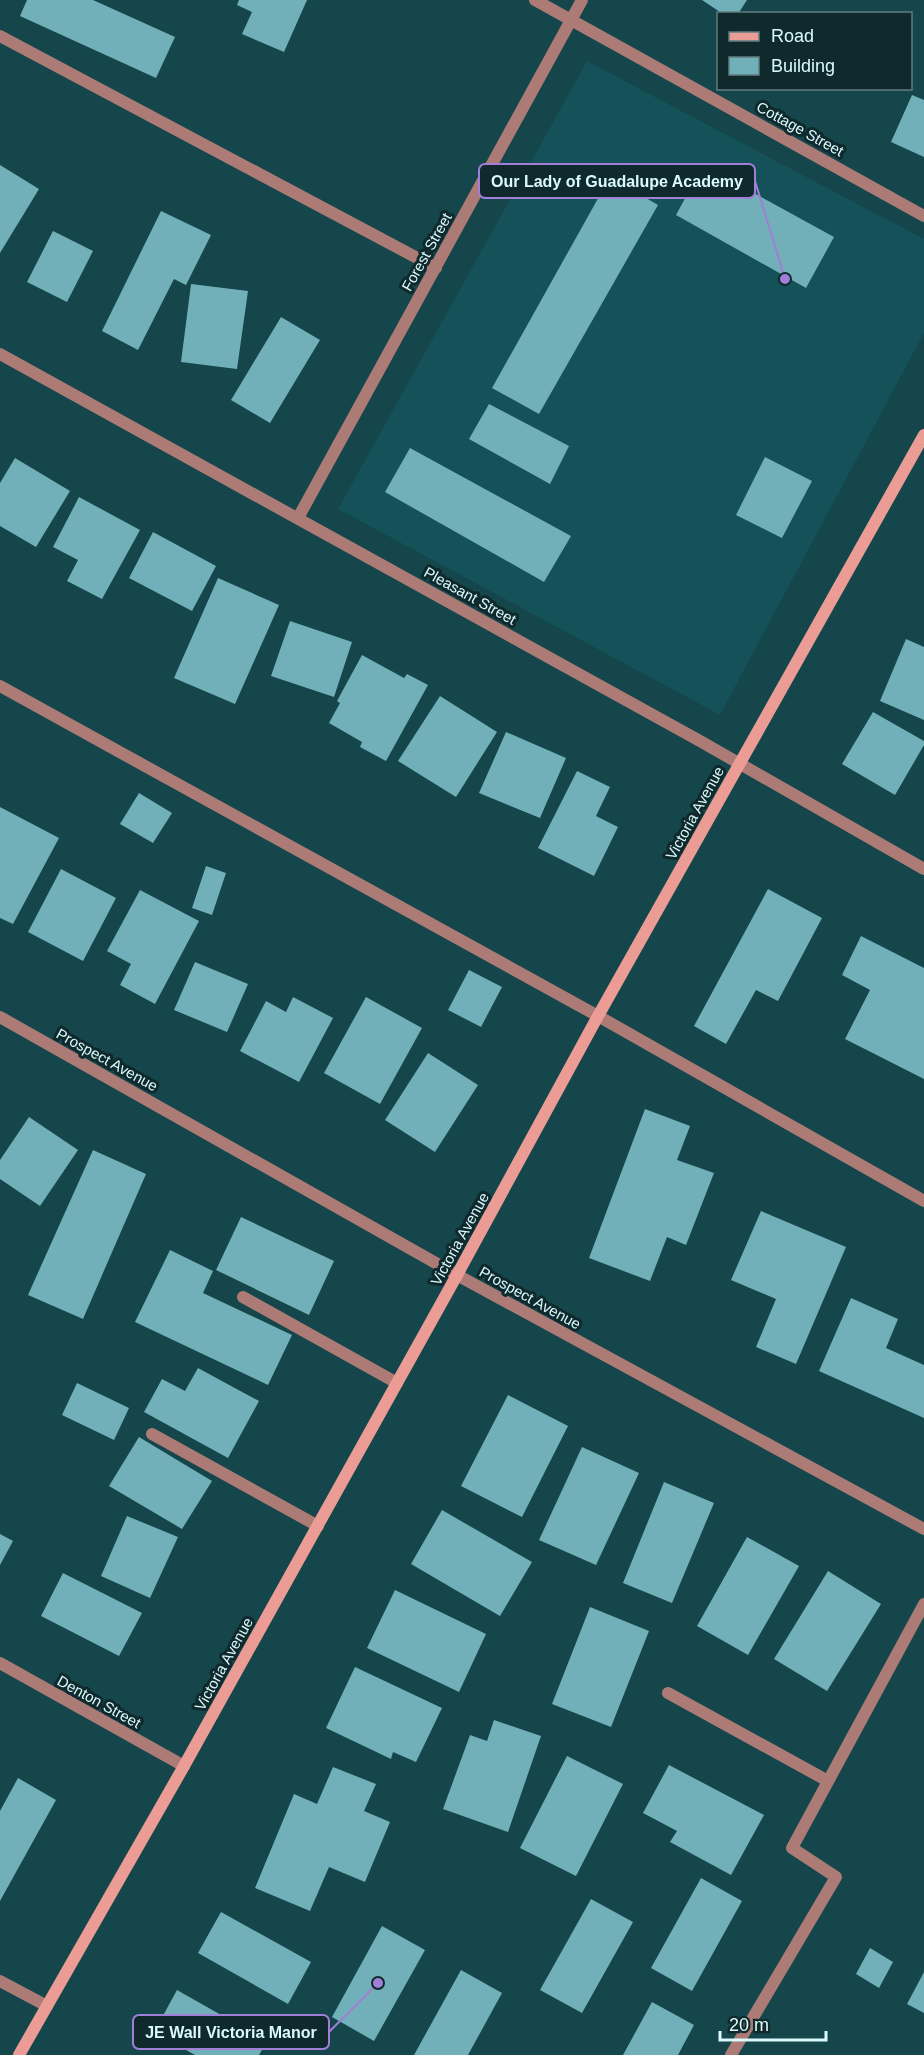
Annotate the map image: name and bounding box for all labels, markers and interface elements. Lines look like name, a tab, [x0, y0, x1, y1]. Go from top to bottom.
legend	[717, 12, 912, 90]
text: Road	[771, 26, 814, 46]
text: Building	[771, 56, 835, 76]
street label: Cottage Street	[754, 98, 847, 160]
callout: Our Lady of Guadalupe Academy	[479, 164, 755, 198]
text: Our Lady of Guadalupe Academy	[491, 173, 743, 190]
street label: Forest Street	[398, 209, 455, 294]
street label: Pleasant Street	[421, 563, 520, 628]
street label: Victoria Avenue	[662, 763, 727, 862]
street label: Prospect Avenue	[54, 1025, 161, 1094]
street label: Victoria Avenue	[427, 1189, 492, 1288]
street label: Prospect Avenue	[477, 1263, 584, 1332]
street label: Victoria Avenue	[191, 1614, 256, 1713]
street label: Denton Street	[55, 1672, 145, 1732]
scale bar	[720, 2004, 826, 2042]
callout: JE Wall Victoria Manor	[133, 2015, 329, 2049]
text: 20 m	[729, 2015, 769, 2035]
text: JE Wall Victoria Manor	[145, 2024, 317, 2041]

